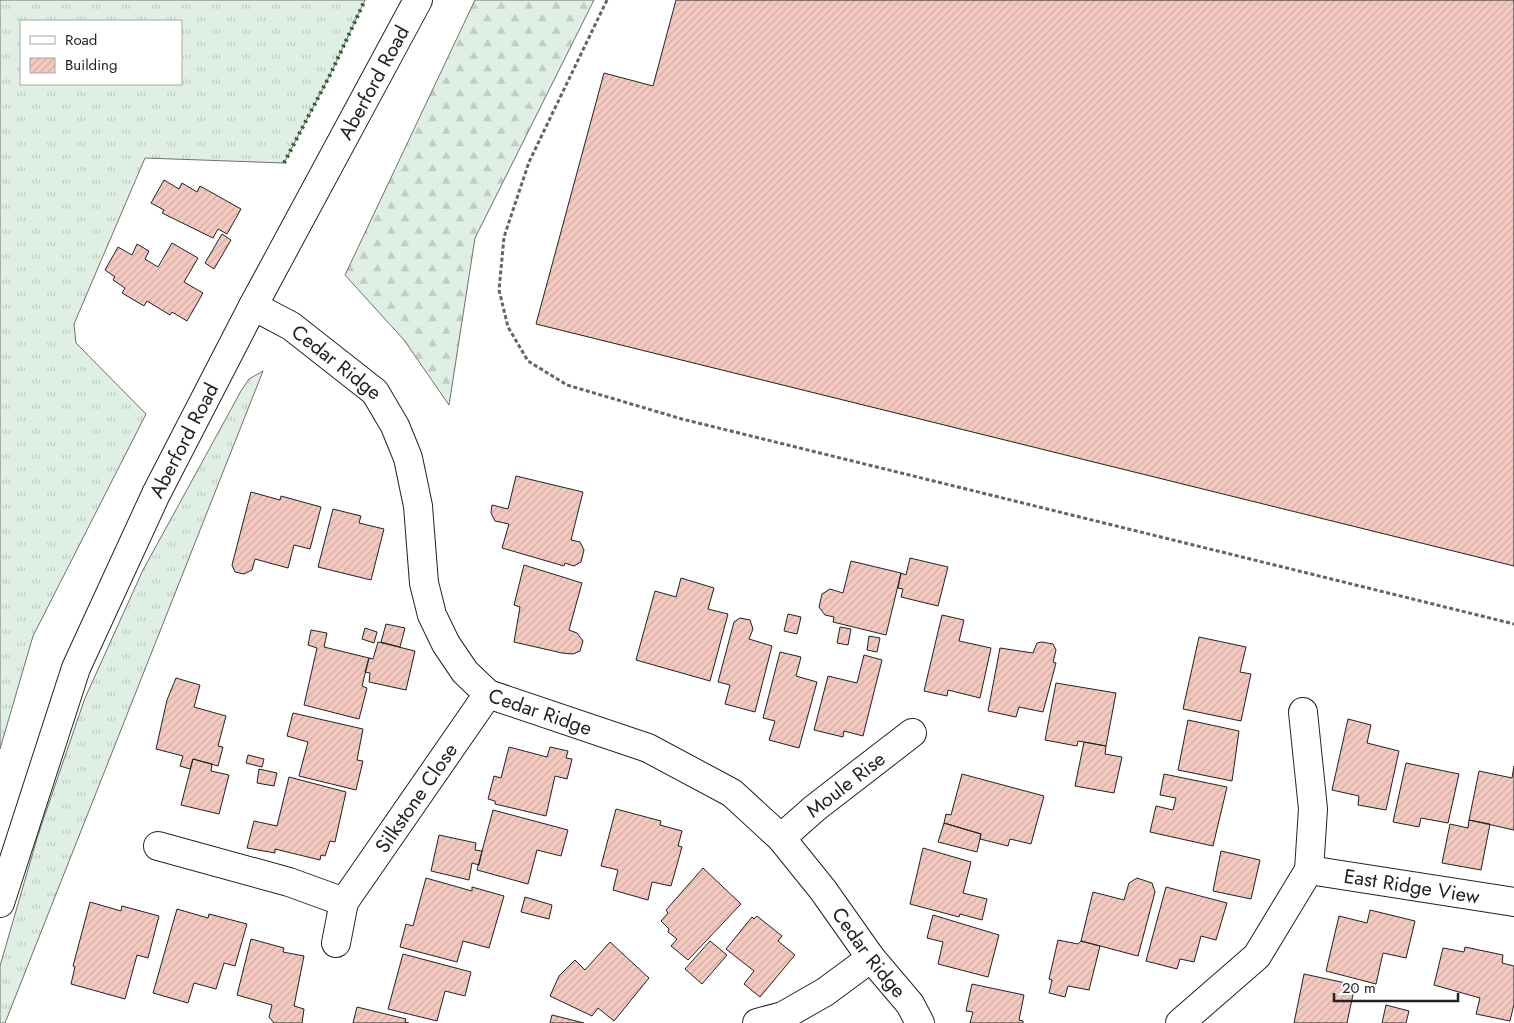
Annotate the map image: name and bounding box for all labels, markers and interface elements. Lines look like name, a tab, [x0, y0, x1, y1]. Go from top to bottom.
legend	[20, 20, 182, 85]
street label: Aberford Road	[331, 20, 416, 145]
text: Road	[65, 29, 97, 51]
text: Building	[65, 54, 117, 76]
street label: Cedar Ridge	[285, 317, 388, 406]
street label: Aberford Road	[142, 378, 225, 503]
street label: Cedar Ridge	[485, 681, 596, 743]
street label: Silkstone Close	[368, 737, 464, 859]
street label: Moule Rise	[800, 744, 891, 824]
street label: East Ridge View	[1342, 861, 1482, 911]
street label: Cedar Ridge	[825, 901, 913, 1004]
scale bar	[1334, 970, 1458, 1002]
text: 20 m	[1342, 977, 1376, 999]

